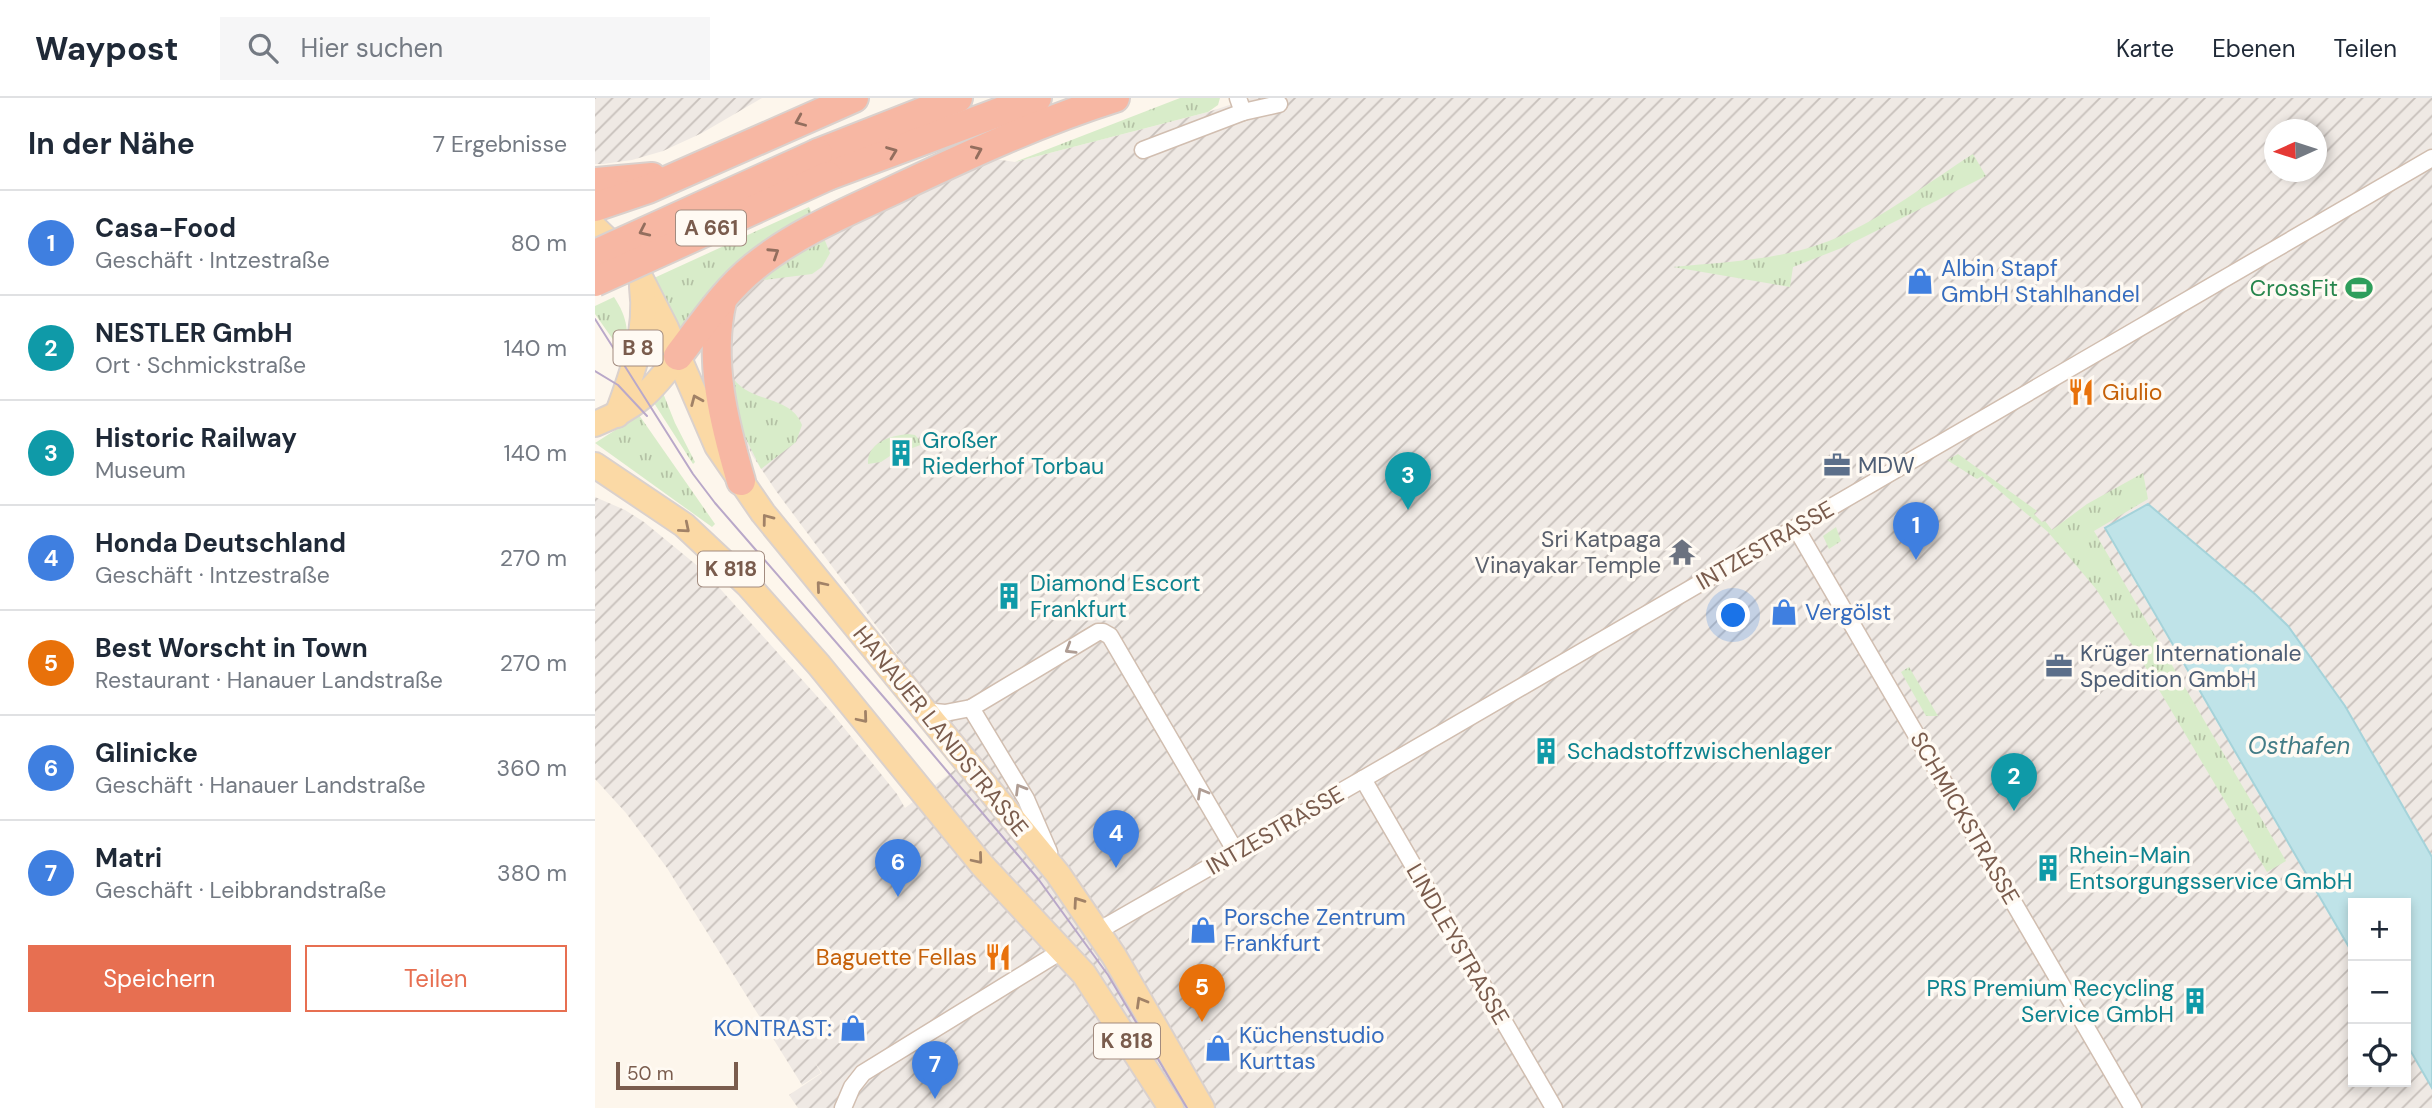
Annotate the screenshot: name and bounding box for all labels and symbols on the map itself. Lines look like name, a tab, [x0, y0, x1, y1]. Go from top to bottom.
one-way arrow	[795, 113, 808, 127]
north arrow	[2264, 119, 2327, 182]
one-way arrow	[970, 145, 982, 159]
one-way arrow	[885, 146, 897, 160]
road number: A 661	[676, 211, 746, 246]
one-way arrow	[639, 223, 651, 237]
one-way arrow	[766, 249, 779, 261]
place label: Albin Stapf GmbH Stahlhandel	[1941, 253, 2140, 309]
shop icon: Albin Stapf GmbH Stahlhandel	[1905, 266, 1935, 296]
place label: CrossFit	[2250, 273, 2338, 303]
sports icon: CrossFit	[2344, 273, 2374, 303]
road number: B 8	[614, 330, 663, 366]
restaurant icon: Giulio	[2066, 377, 2096, 407]
place label: Giulio	[2102, 377, 2162, 407]
one-way arrow	[690, 395, 704, 408]
place label: Großer Riederhof Torbau	[922, 425, 1104, 481]
building icon: Großer Riederhof Torbau	[886, 438, 916, 468]
office icon: MDW	[1822, 450, 1852, 480]
place label: MDW	[1858, 450, 1915, 480]
pin: 3	[1385, 452, 1431, 510]
street label: INTZESTRASSE	[1691, 493, 1839, 597]
pin: 1	[1893, 502, 1939, 560]
one-way arrow	[763, 514, 775, 526]
one-way arrow	[678, 519, 690, 532]
place label: Sri Katpaga Vinayakar Temple	[1475, 524, 1661, 580]
temple icon: Sri Katpaga Vinayakar Temple	[1667, 537, 1697, 567]
road number: K 818	[698, 552, 764, 587]
place label: Diamond Escort Frankfurt	[1030, 568, 1201, 624]
building icon: Diamond Escort Frankfurt	[994, 581, 1024, 611]
one-way arrow	[817, 582, 830, 594]
shop icon: Vergölst	[1769, 597, 1799, 627]
place label: Vergölst	[1805, 597, 1891, 627]
your location	[1716, 598, 1750, 632]
street label: HANAUER LANDSTRASSE	[847, 619, 1035, 843]
place label: Krüger Internationale Spedition GmbH	[2080, 638, 2302, 694]
one-way arrow	[1065, 641, 1078, 654]
office icon: Krüger Internationale Spedition GmbH	[2044, 651, 2074, 681]
one-way arrow	[855, 709, 867, 722]
street label: SCHMICKSTRASSE	[1903, 726, 2027, 910]
water label: Osthafen	[2248, 730, 2350, 761]
building icon: Schadstoffzwischenlager	[1531, 736, 1561, 766]
place label: Schadstoffzwischenlager	[1567, 736, 1832, 766]
pin: 2	[1991, 753, 2037, 811]
street label: INTZESTRASSE	[1201, 778, 1349, 882]
one-way arrow	[1016, 784, 1029, 797]
one-way arrow	[1197, 787, 1210, 800]
pin: 4	[1093, 810, 1139, 868]
pin: 6	[875, 839, 921, 897]
place label: Rhein-Main Entsorgungsservice GmbH	[2069, 840, 2352, 896]
one-way arrow	[970, 851, 982, 864]
building icon: Rhein-Main Entsorgungsservice GmbH	[2033, 853, 2063, 883]
street label: LINDLEYSTRASSE	[1400, 858, 1516, 1030]
one-way arrow	[1074, 897, 1086, 910]
place label: Porsche Zentrum Frankfurt	[1224, 902, 1406, 958]
shop icon: Porsche Zentrum Frankfurt	[1188, 915, 1218, 945]
place label: Baguette Fellas	[816, 942, 977, 972]
restaurant icon: Baguette Fellas	[983, 942, 1013, 972]
pin: 5	[1179, 964, 1225, 1022]
place label: PRS Premium Recycling Service GmbH	[1927, 973, 2174, 1029]
building icon: PRS Premium Recycling Service GmbH	[2180, 986, 2210, 1016]
one-way arrow	[1136, 997, 1149, 1010]
place label: KONTRAST:	[713, 1013, 832, 1043]
shop icon: KONTRAST:	[838, 1013, 868, 1043]
place label: Küchenstudio Kurttas	[1239, 1020, 1385, 1076]
road number: K 818	[1094, 1024, 1160, 1058]
shop icon: Küchenstudio Kurttas	[1203, 1033, 1233, 1063]
pin: 7	[912, 1041, 958, 1099]
scale bar	[616, 1059, 739, 1091]

